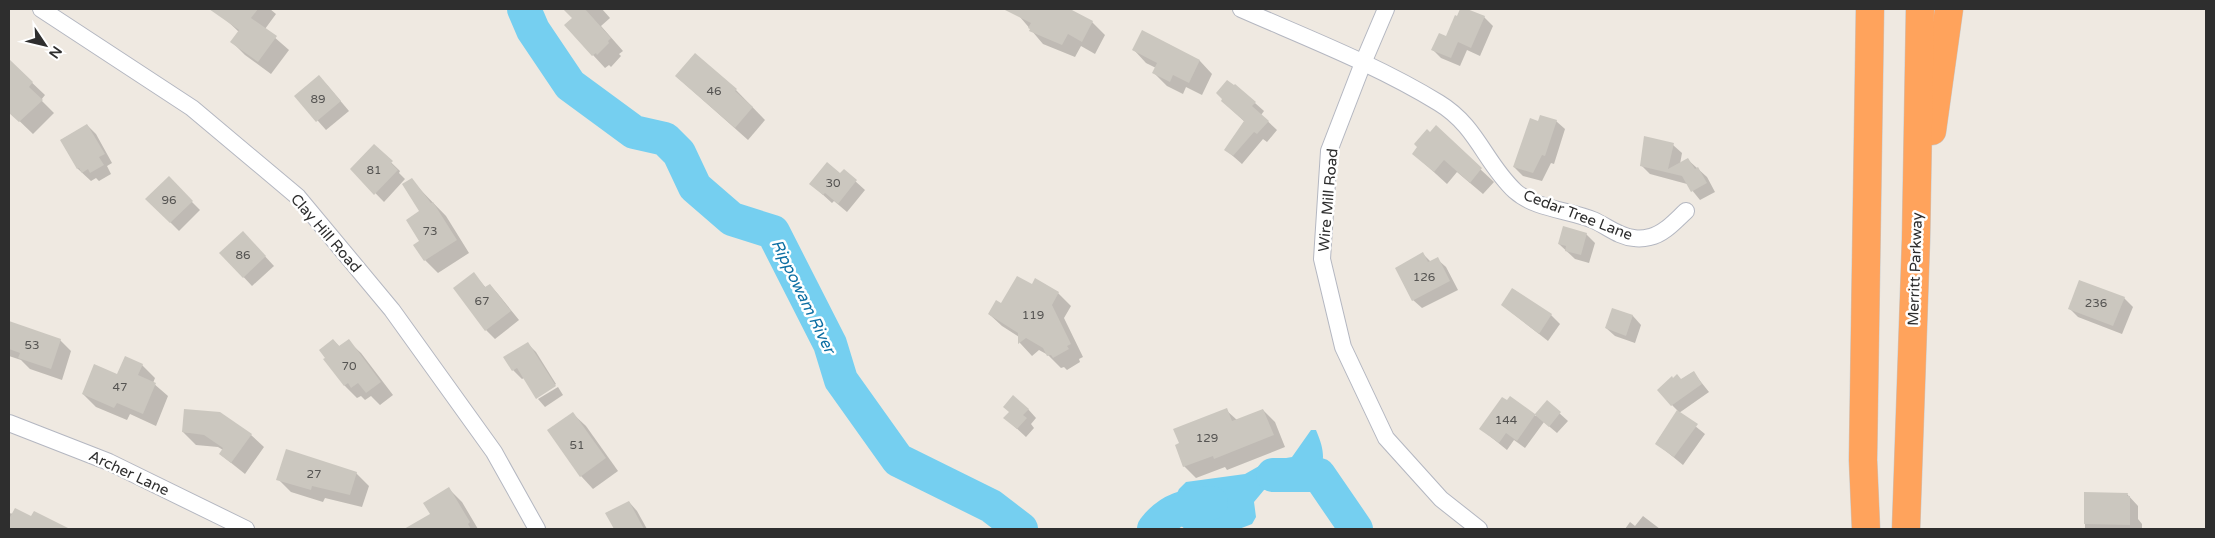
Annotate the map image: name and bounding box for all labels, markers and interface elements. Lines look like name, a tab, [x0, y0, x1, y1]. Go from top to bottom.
north arrow	[20, 20, 70, 70]
text: N	[45, 43, 65, 62]
house number: 46	[706, 84, 722, 98]
house number: 89	[310, 92, 326, 106]
street label: Wire Mill Road	[1315, 148, 1341, 252]
house number: 81	[366, 163, 382, 177]
house number: 30	[825, 176, 841, 190]
street label: Cedar Tree Lane	[1521, 186, 1635, 244]
street label: Clay Hill Road	[287, 190, 365, 276]
house number: 96	[161, 193, 177, 207]
street label: Merritt Parkway	[1904, 212, 1926, 326]
house number: 73	[422, 224, 438, 238]
water label: Rippowam River	[767, 236, 840, 358]
house number: 86	[235, 248, 251, 262]
house number: 126	[1413, 270, 1435, 284]
house number: 67	[474, 294, 490, 308]
house number: 236	[2085, 296, 2107, 310]
house number: 119	[1022, 308, 1044, 322]
house number: 53	[24, 338, 40, 352]
house number: 70	[341, 359, 357, 373]
house number: 47	[112, 380, 128, 394]
house number: 144	[1495, 413, 1518, 427]
house number: 129	[1196, 431, 1218, 445]
house number: 51	[569, 438, 585, 452]
street label: Archer Lane	[86, 447, 172, 499]
house number: 27	[306, 467, 322, 481]

